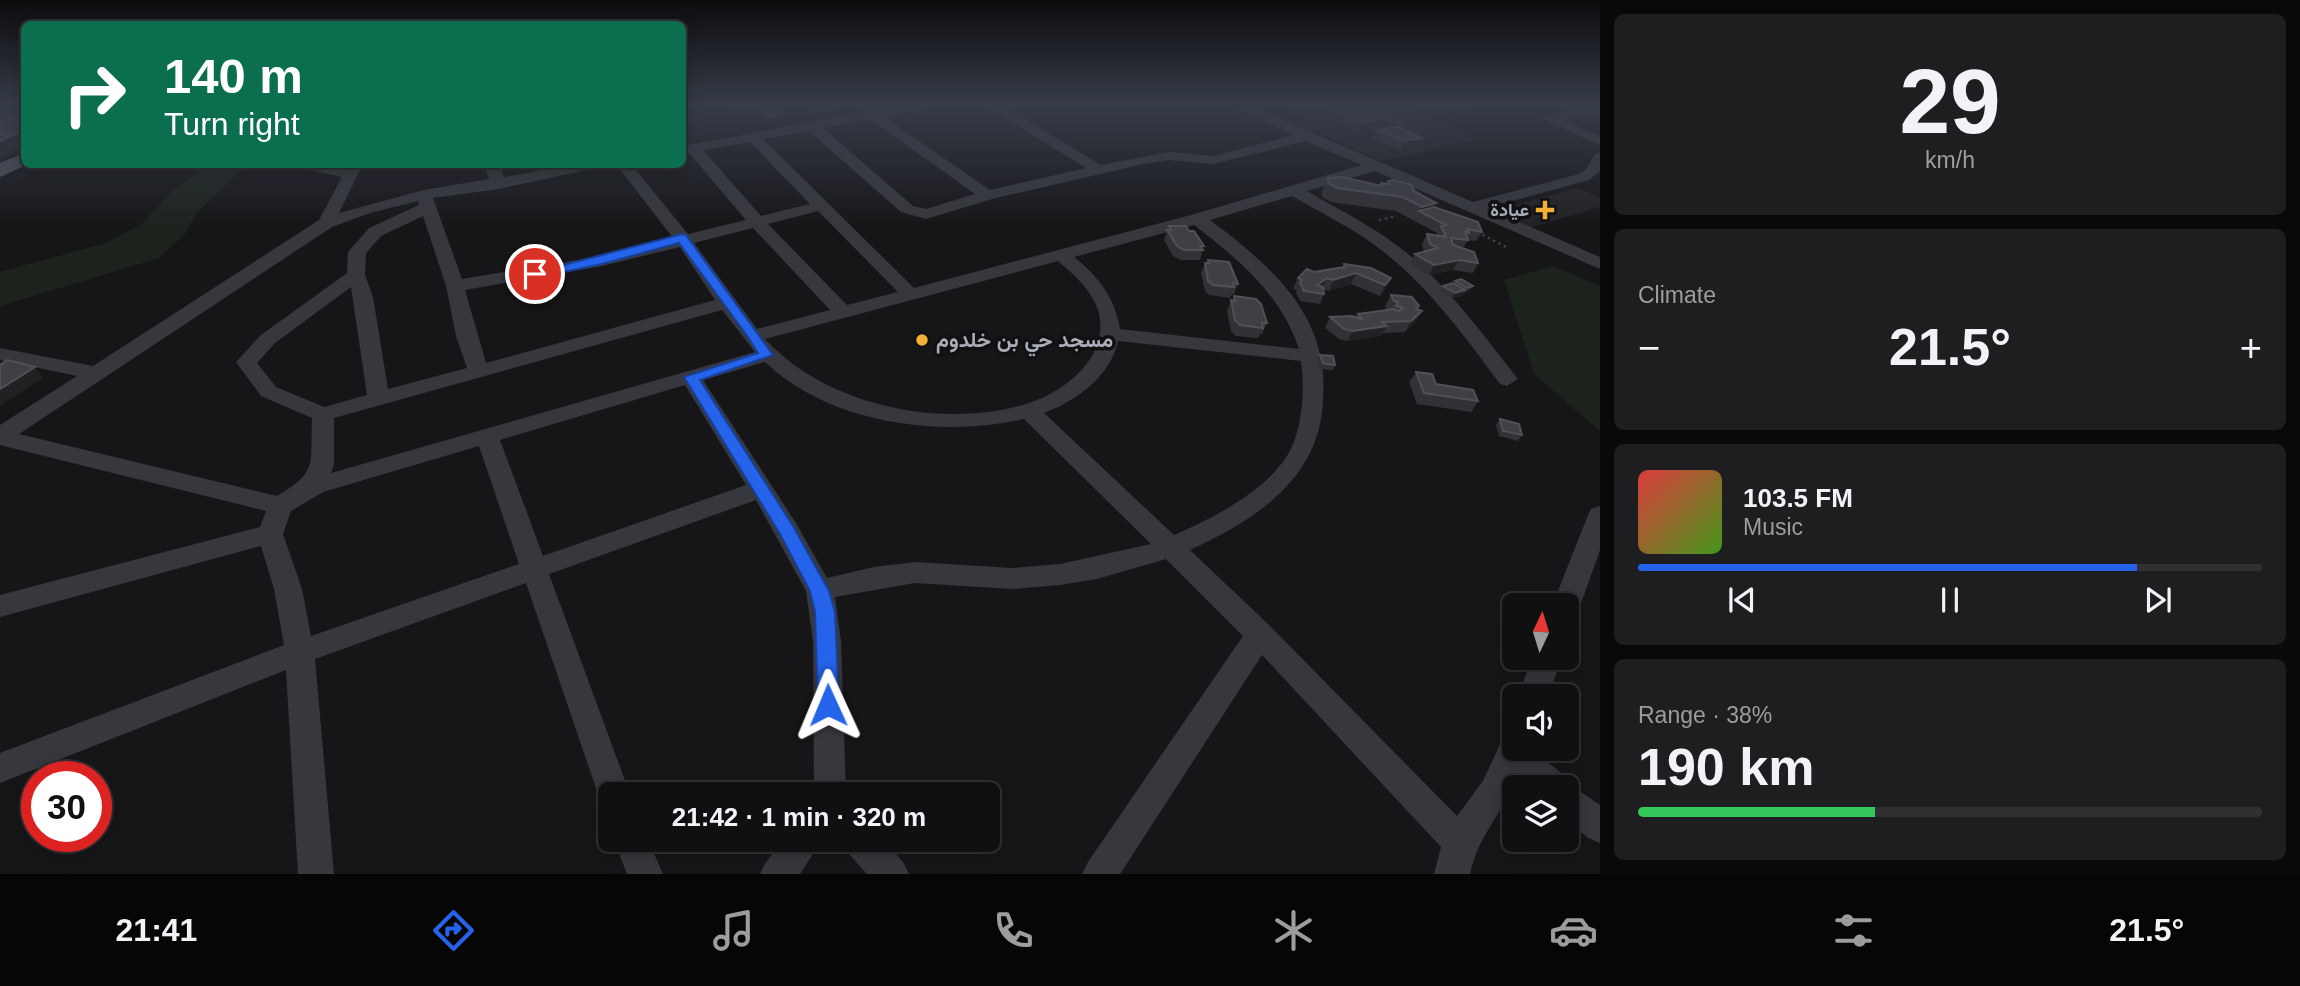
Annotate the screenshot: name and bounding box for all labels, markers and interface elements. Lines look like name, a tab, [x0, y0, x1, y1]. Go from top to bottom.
icon: right	[49, 49, 140, 140]
text: 140 m	[164, 49, 303, 103]
text: 29	[1899, 51, 2001, 152]
text: Turn right	[164, 106, 300, 142]
text: km/h	[1925, 147, 1975, 173]
place label: عيادة	[1490, 200, 1529, 221]
marker: عيادة	[1535, 200, 1555, 220]
pin	[505, 244, 565, 304]
icon: arrive	[516, 255, 554, 293]
text: Climate	[1638, 282, 1716, 308]
text: 21.5°	[1889, 318, 2011, 376]
text: −	[1638, 327, 1660, 369]
text: +	[2240, 327, 2262, 369]
place label: مسجد حي بن خلدوم	[936, 328, 1113, 357]
marker: مسجد حي بن خلدوم	[914, 332, 930, 348]
text: 103.5 FM	[1743, 483, 1853, 513]
text: Music	[1743, 514, 1803, 540]
icon: previous	[1723, 581, 1761, 619]
icon: pause	[1931, 581, 1969, 619]
icon: next	[2139, 581, 2177, 619]
north arrow	[1502, 593, 1578, 670]
map controls	[1502, 593, 1579, 852]
position arrow	[791, 668, 865, 742]
button: sound	[1502, 684, 1579, 761]
text: Range · 38%	[1638, 702, 1772, 728]
text: 190 km	[1638, 738, 1814, 796]
speed limit sign: 30	[21, 761, 112, 852]
button: layers	[1502, 775, 1579, 852]
text: 21:42 · 1 min · 320 m	[672, 802, 926, 832]
icon: directions	[429, 906, 478, 955]
icon: music	[709, 906, 758, 955]
icon: phone	[989, 906, 1038, 955]
icon: climate	[1269, 906, 1318, 955]
icon: car	[1549, 906, 1598, 955]
icon: filters	[1829, 906, 1878, 955]
text: 21:41	[116, 912, 197, 948]
text: 21.5°	[2109, 912, 2184, 948]

